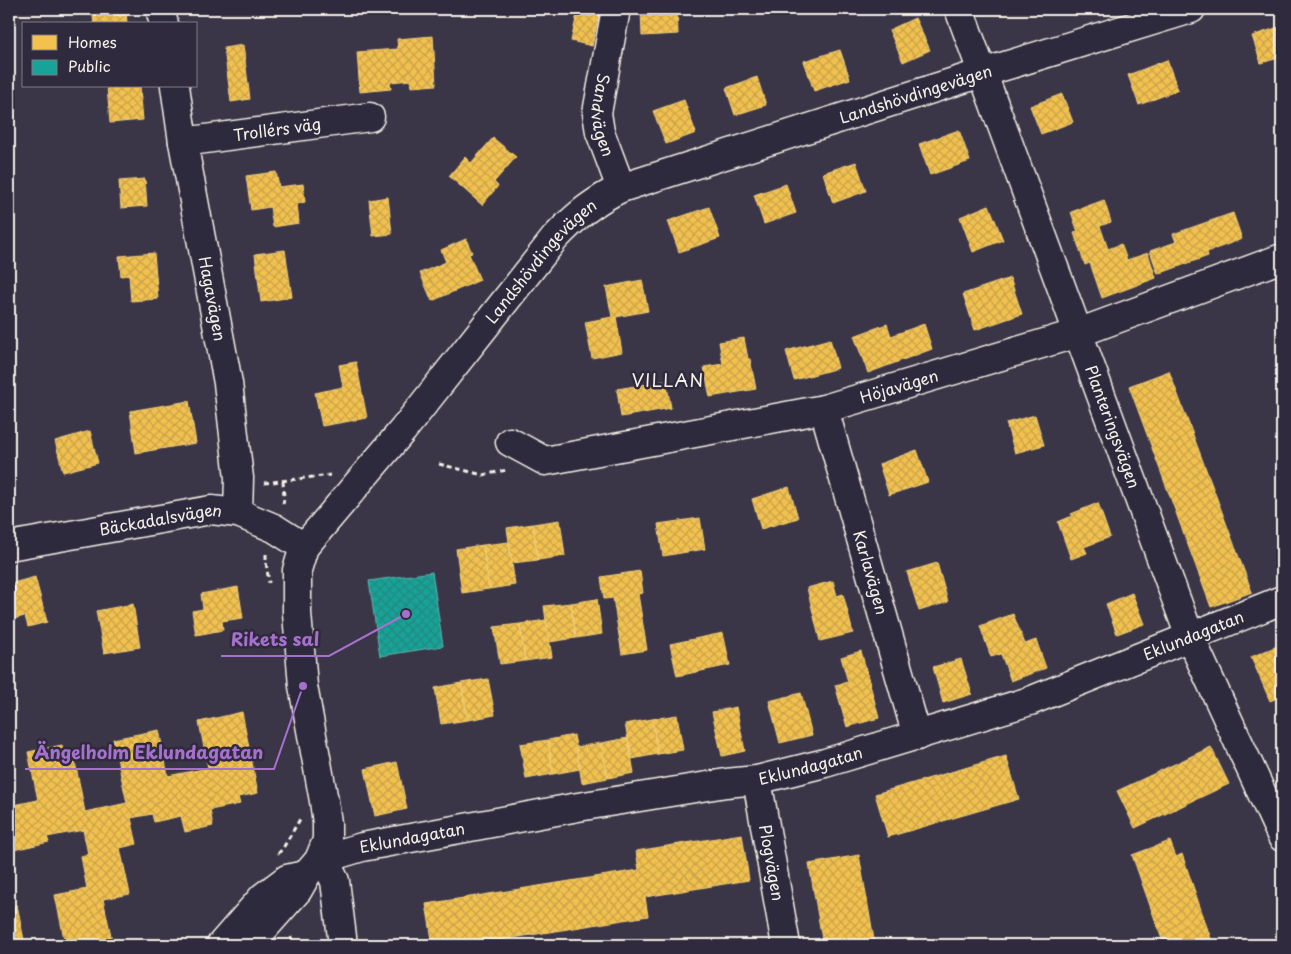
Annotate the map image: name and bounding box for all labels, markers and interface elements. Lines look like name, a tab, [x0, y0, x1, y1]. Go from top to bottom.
legend	[22, 22, 198, 88]
text: Homes	[68, 30, 117, 53]
text: Public	[68, 54, 111, 77]
street label: Landshövdingevägen	[836, 58, 995, 129]
street label: Sandvägen	[586, 72, 621, 160]
street label: Trollérs väg	[232, 111, 322, 146]
street label: Landshövdingevägen	[479, 193, 601, 328]
street label: Hagavägen	[194, 254, 233, 343]
street label: Planteringsvägen	[1080, 361, 1147, 491]
street label: Höjavägen	[857, 362, 941, 409]
district label: VILLAN	[632, 366, 704, 393]
street label: Bäckadalsvägen	[97, 497, 223, 541]
street label: Karlavägen	[848, 527, 895, 617]
street label: Eklundagatan	[1139, 604, 1247, 666]
callout: Rikets sal	[221, 623, 329, 656]
text: Rikets sal	[231, 625, 319, 652]
callout: Ängelholm Eklundagatan	[25, 736, 274, 769]
text: Ängelholm Eklundagatan	[35, 738, 263, 765]
street label: Eklundagatan	[756, 739, 865, 790]
street label: Eklundagatan	[357, 815, 467, 858]
street label: Plogvägen	[754, 823, 791, 903]

